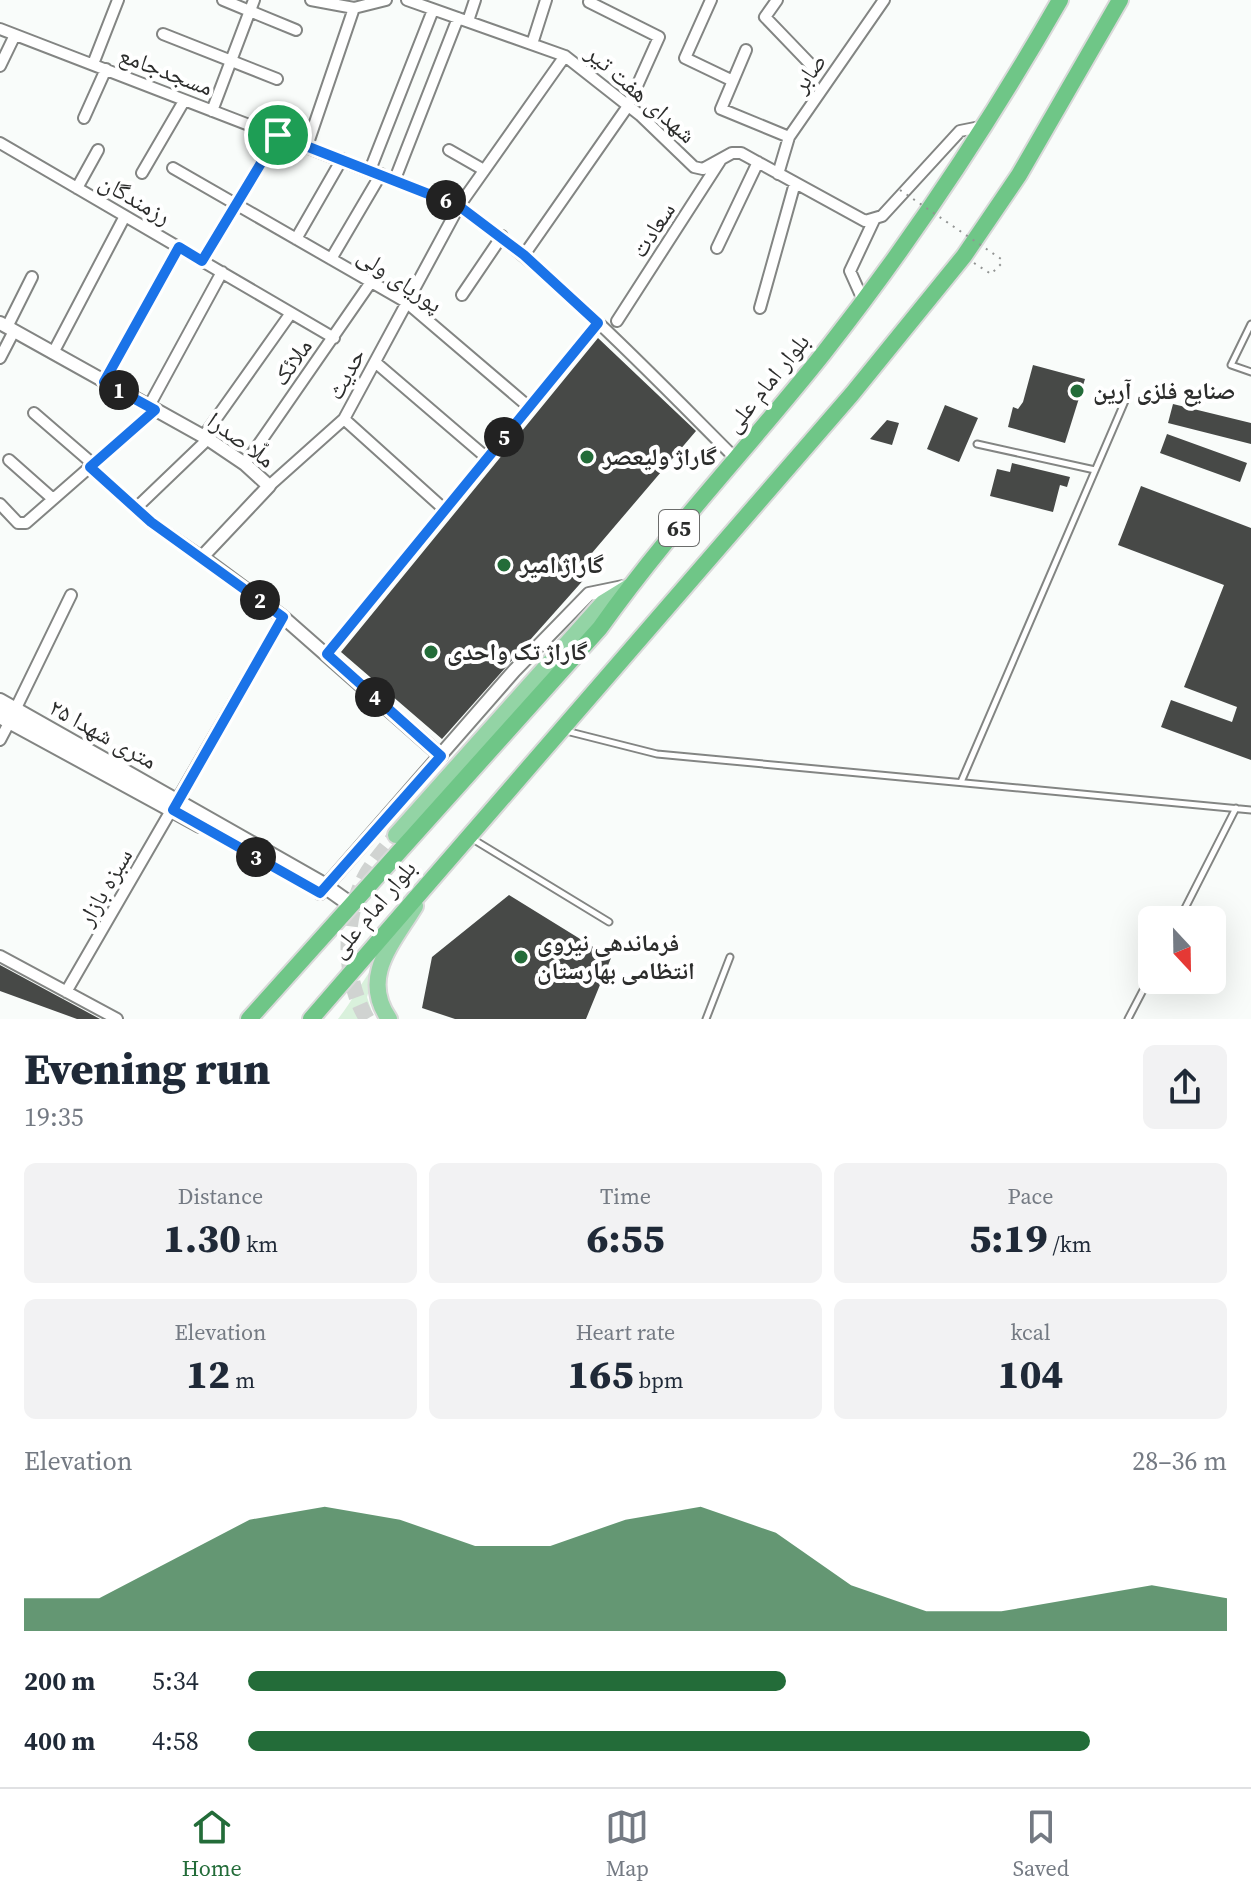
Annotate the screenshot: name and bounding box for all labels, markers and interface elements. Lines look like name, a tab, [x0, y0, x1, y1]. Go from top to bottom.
street label: شهدای هفت تیر	[579, 36, 703, 151]
street label: مسجدجامع	[115, 38, 218, 103]
street label: صابر	[783, 46, 834, 100]
pin	[244, 101, 312, 169]
icon: arrive	[256, 113, 300, 157]
street label: رزمندگان	[93, 165, 177, 232]
pin: 6	[426, 180, 466, 220]
text: 6	[440, 185, 452, 215]
street label: سعادت	[622, 195, 683, 264]
street label: پوریای ولی	[351, 239, 449, 320]
street label: بلوار امام علی	[716, 326, 817, 439]
street label: ملائک	[264, 331, 320, 392]
street label: حدیث	[318, 342, 373, 406]
pin: 1	[99, 370, 139, 410]
place label: صنایع فلزی آرین	[1093, 374, 1235, 407]
text: 1	[113, 375, 125, 405]
marker: صنایع فلزی آرین	[1068, 382, 1086, 400]
street label: ملّا صدرا	[201, 404, 282, 475]
pin: 5	[484, 417, 524, 457]
text: 5	[498, 422, 510, 452]
place label: گاراژ ولیعصر	[602, 440, 717, 473]
marker: گاراژ ولیعصر	[578, 448, 596, 466]
road number: 65	[659, 510, 699, 546]
place label: گاراژ امیر	[519, 548, 604, 581]
marker: گاراژ امیر	[495, 556, 513, 574]
pin: 2	[240, 580, 280, 620]
text: 2	[254, 585, 266, 615]
place label: گاراژ تک واحدی	[447, 635, 588, 668]
marker: گاراژ تک واحدی	[422, 643, 440, 661]
pin: 4	[355, 677, 395, 717]
text: 4	[369, 682, 381, 712]
street label: ۲۵ متری شهدا	[43, 690, 163, 777]
pin: 3	[236, 837, 276, 877]
street label: سبزه بازار	[69, 842, 140, 933]
text: 3	[250, 842, 262, 872]
street label: بلوار امام علی	[322, 853, 423, 965]
north arrow	[1138, 906, 1226, 994]
map controls	[1138, 906, 1226, 994]
place label: فرماندهی نیروی انتظامی بهارستان	[537, 926, 695, 987]
marker: فرماندهی نیروی انتظامی بهارستان	[512, 948, 530, 966]
text: Evening run	[24, 1038, 270, 1099]
button: share	[1143, 1045, 1227, 1129]
text: 19:35	[24, 1099, 84, 1135]
text: Distance	[178, 1181, 263, 1211]
text: Time	[600, 1181, 651, 1211]
text: Pace	[1007, 1181, 1054, 1211]
text: 1.30	[163, 1211, 241, 1265]
text: 6:55	[586, 1211, 665, 1265]
text: 5:19	[969, 1211, 1047, 1265]
text: km	[241, 1229, 278, 1259]
text: /km	[1047, 1229, 1092, 1259]
text: Elevation	[175, 1317, 266, 1347]
text: Heart rate	[576, 1317, 675, 1347]
text: kcal	[1010, 1317, 1051, 1347]
text: 12	[186, 1347, 230, 1401]
text: 165	[567, 1347, 633, 1401]
text: 104	[997, 1347, 1064, 1401]
text: m	[230, 1365, 255, 1395]
text: bpm	[633, 1365, 684, 1395]
text: Elevation	[24, 1443, 133, 1479]
text: 28–36 m	[1132, 1443, 1227, 1479]
text: 200 m	[24, 1663, 95, 1699]
text: 5:34	[152, 1663, 199, 1699]
text: 400 m	[24, 1723, 95, 1759]
text: 4:58	[152, 1723, 199, 1759]
tab: Home	[182, 1805, 242, 1883]
tab: Map	[605, 1805, 649, 1883]
tab: Saved	[1013, 1805, 1069, 1883]

